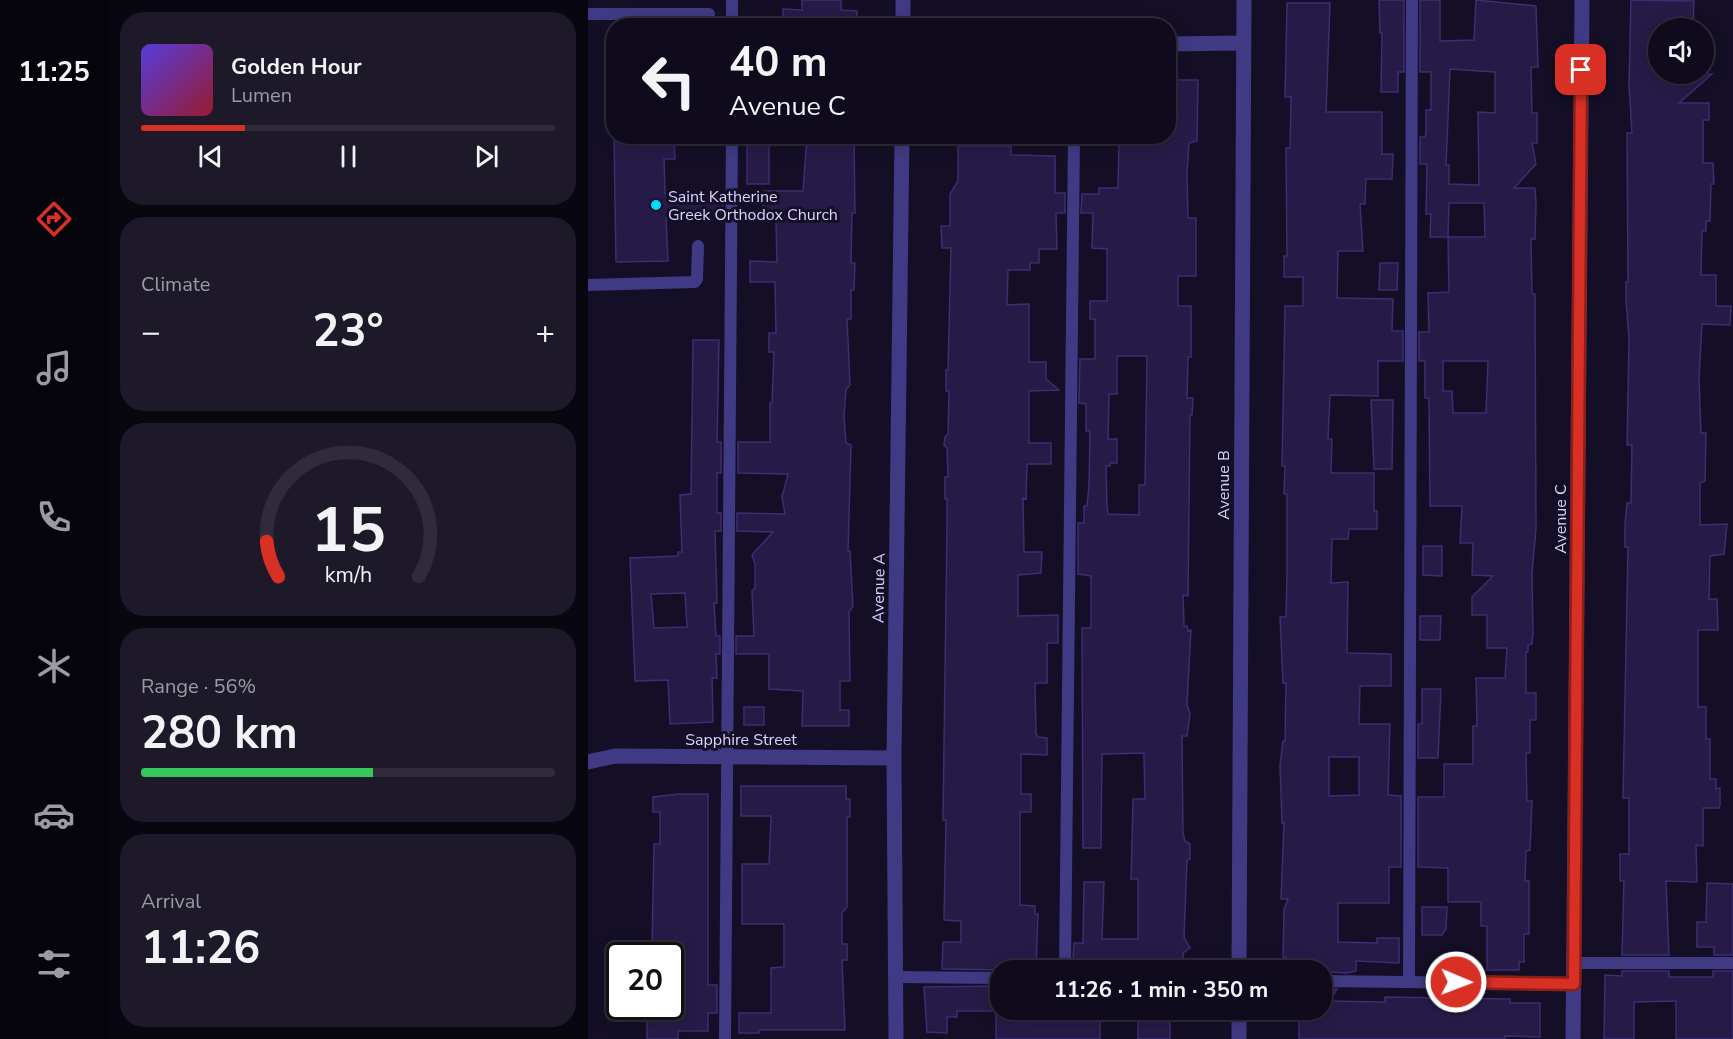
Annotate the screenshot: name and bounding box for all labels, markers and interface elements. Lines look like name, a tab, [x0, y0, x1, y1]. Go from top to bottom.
map controls	[1648, 18, 1714, 84]
button: sound	[1648, 18, 1714, 84]
text: 40 m	[729, 34, 828, 91]
icon: left	[630, 42, 708, 120]
pin	[1555, 44, 1606, 95]
text: Golden Hour	[231, 52, 362, 82]
icon: arrive	[1564, 53, 1597, 86]
text: 11:25	[18, 54, 90, 91]
text: Lumen	[231, 82, 292, 109]
text: Avenue C	[729, 88, 846, 125]
icon: previous	[194, 140, 227, 173]
icon: pause	[332, 140, 365, 173]
icon: next	[470, 140, 503, 173]
place label: Saint Katherine Greek Orthodox Church	[668, 186, 838, 226]
icon: directions	[33, 198, 75, 240]
marker: Saint Katherine Greek Orthodox Church	[649, 198, 663, 212]
text: Climate	[141, 271, 210, 298]
text: 23°	[312, 301, 384, 362]
text: −	[141, 310, 161, 355]
text: +	[535, 310, 555, 355]
icon: music	[33, 347, 75, 389]
street label: Avenue B	[1213, 450, 1235, 520]
street label: Avenue C	[1550, 484, 1572, 554]
text: 15	[311, 488, 385, 573]
icon: phone	[33, 496, 75, 538]
street label: Avenue A	[867, 552, 891, 623]
text: km/h	[324, 560, 372, 590]
icon: climate	[33, 645, 75, 687]
text: Range · 56%	[141, 673, 256, 700]
text: 280 km	[141, 703, 298, 764]
street label: Sapphire Street	[685, 729, 797, 751]
icon: car	[33, 794, 75, 836]
text: Arrival	[141, 888, 201, 915]
text: 11:26	[141, 918, 260, 979]
speed limit sign: 20	[606, 942, 684, 1020]
icon: filters	[33, 943, 75, 985]
position arrow	[1424, 950, 1488, 1014]
text: 11:26 · 1 min · 350 m	[1054, 975, 1268, 1005]

